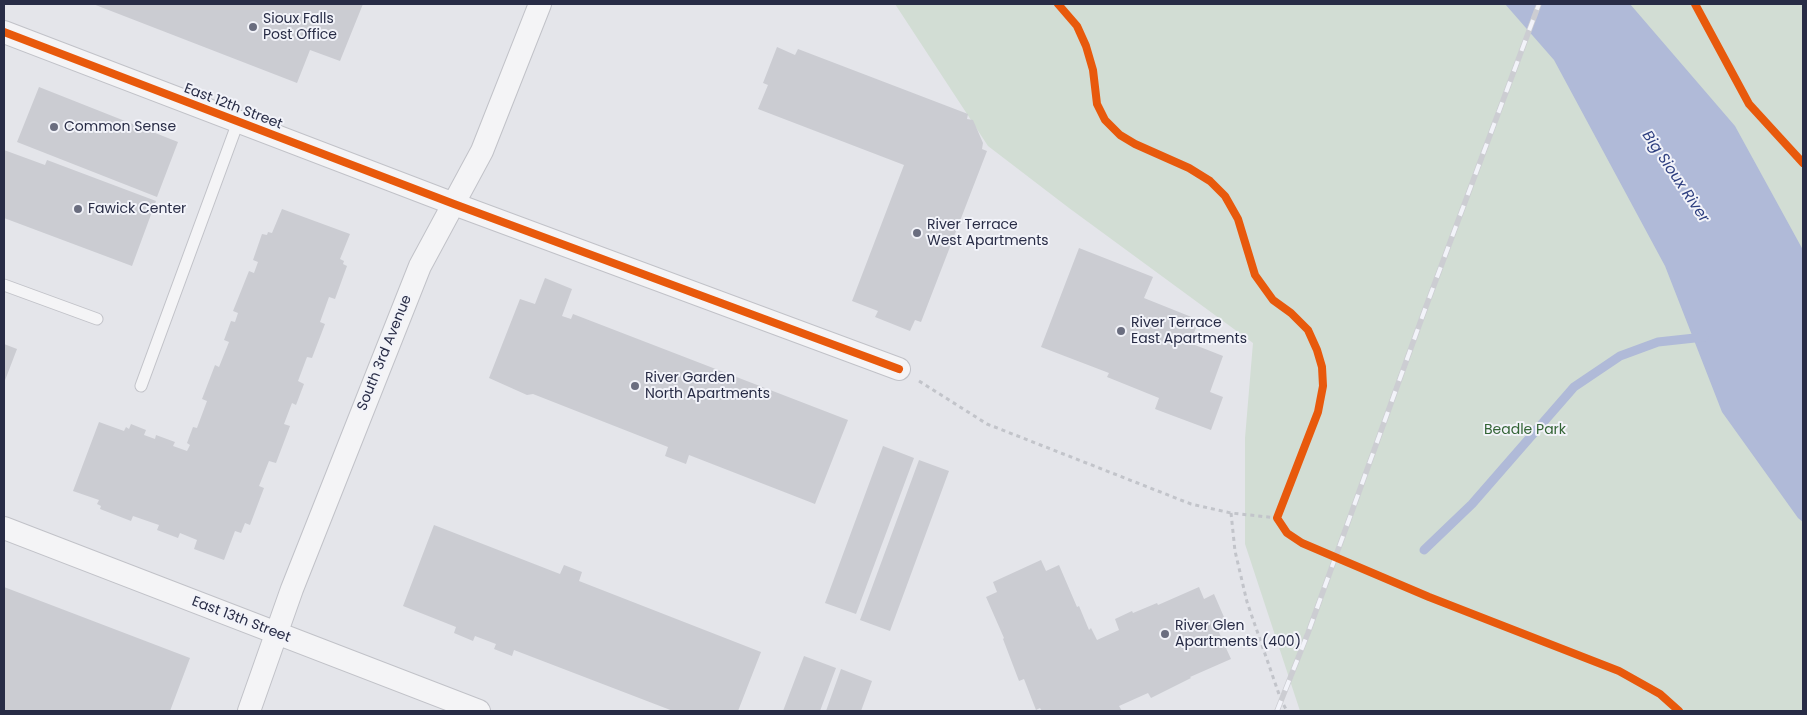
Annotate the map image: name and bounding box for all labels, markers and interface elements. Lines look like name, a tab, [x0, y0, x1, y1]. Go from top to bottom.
place label: Sioux Falls Post Office	[263, 11, 337, 44]
marker: Sioux Falls Post Office	[247, 21, 259, 33]
street label: East 12th Street	[181, 81, 285, 133]
place label: Common Sense	[64, 119, 176, 135]
marker: Common Sense	[48, 121, 60, 133]
water label: Big Sioux River	[1638, 128, 1712, 226]
place label: Fawick Center	[88, 201, 186, 217]
marker: Fawick Center	[72, 203, 84, 215]
place label: River Terrace West Apartments	[927, 217, 1049, 250]
marker: River Terrace West Apartments	[911, 227, 923, 239]
street label: South 3rd Avenue	[354, 293, 416, 413]
place label: River Terrace East Apartments	[1131, 315, 1247, 348]
marker: River Terrace East Apartments	[1115, 325, 1127, 337]
place label: River Garden North Apartments	[645, 370, 770, 402]
marker: River Garden North Apartments	[629, 380, 641, 392]
park label: Beadle Park	[1484, 422, 1566, 438]
street label: East 13th Street	[189, 593, 293, 647]
place label: River Glen Apartments (400)	[1175, 618, 1301, 650]
marker: River Glen Apartments (400)	[1159, 628, 1171, 640]

